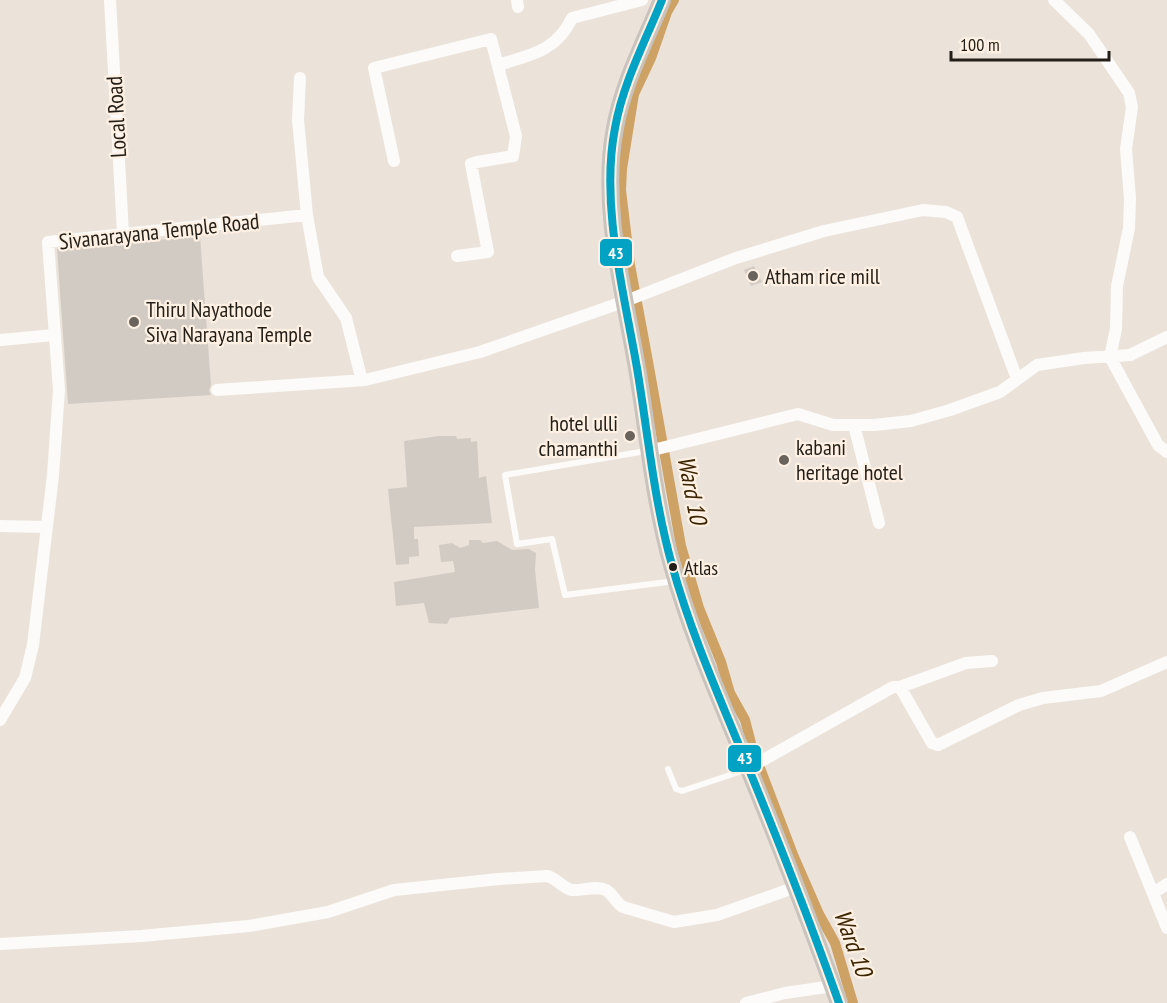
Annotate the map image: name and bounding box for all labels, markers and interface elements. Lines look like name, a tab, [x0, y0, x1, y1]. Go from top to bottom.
scale bar	[951, 24, 1108, 62]
text: 100 m	[960, 33, 1000, 56]
street label: Local Road	[100, 76, 132, 158]
street label: Sivanarayana Temple Road	[57, 207, 261, 255]
line badge: 43	[599, 238, 633, 267]
text: 43	[608, 243, 624, 263]
place label: Atham rice mill	[765, 262, 881, 290]
marker: Atham rice mill	[746, 269, 760, 283]
place label: Thiru Nayathode Siva Narayana Temple	[146, 295, 312, 348]
marker: Thiru Nayathode Siva Narayana Temple	[127, 315, 141, 329]
place label: hotel ulli chamanthi	[538, 409, 618, 462]
marker: hotel ulli chamanthi	[623, 429, 637, 443]
place label: kabani heritage hotel	[796, 433, 904, 486]
water label: Ward 10	[671, 453, 715, 529]
marker: kabani heritage hotel	[777, 453, 791, 467]
place label: Atlas	[684, 555, 718, 581]
marker: Atlas	[667, 561, 679, 573]
line badge: 43	[727, 744, 762, 773]
text: 43	[737, 748, 753, 768]
water label: Ward 10	[827, 905, 881, 982]

